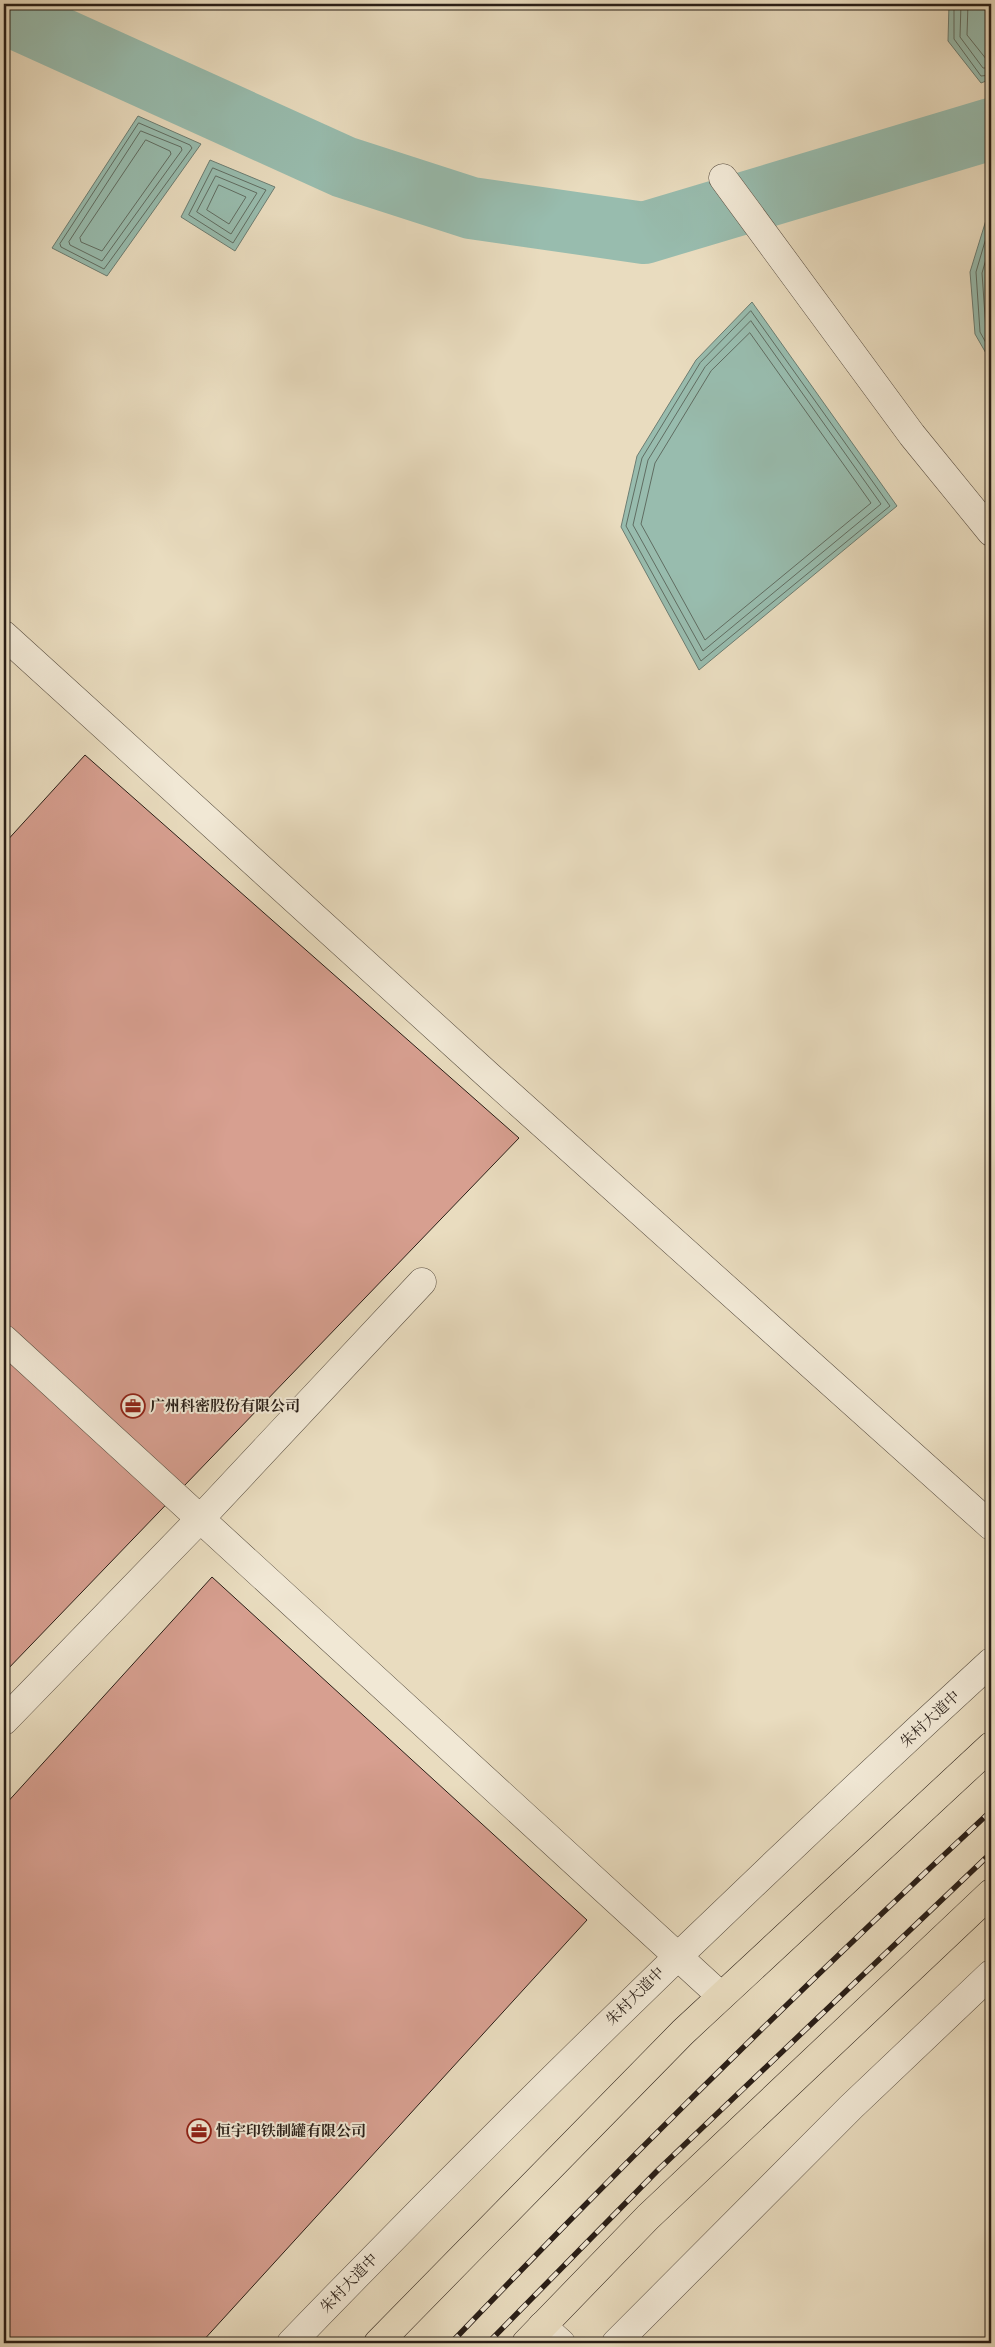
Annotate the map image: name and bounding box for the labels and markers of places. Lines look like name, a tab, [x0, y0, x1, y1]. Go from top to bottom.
office icon: 广州科密股份有限公司	[120, 1393, 146, 1419]
place label: 广州科密股份有限公司	[150, 1397, 300, 1416]
office icon: 恒宇印铁制罐有限公司	[186, 2118, 212, 2144]
place label: 恒宇印铁制罐有限公司	[216, 2122, 366, 2141]

